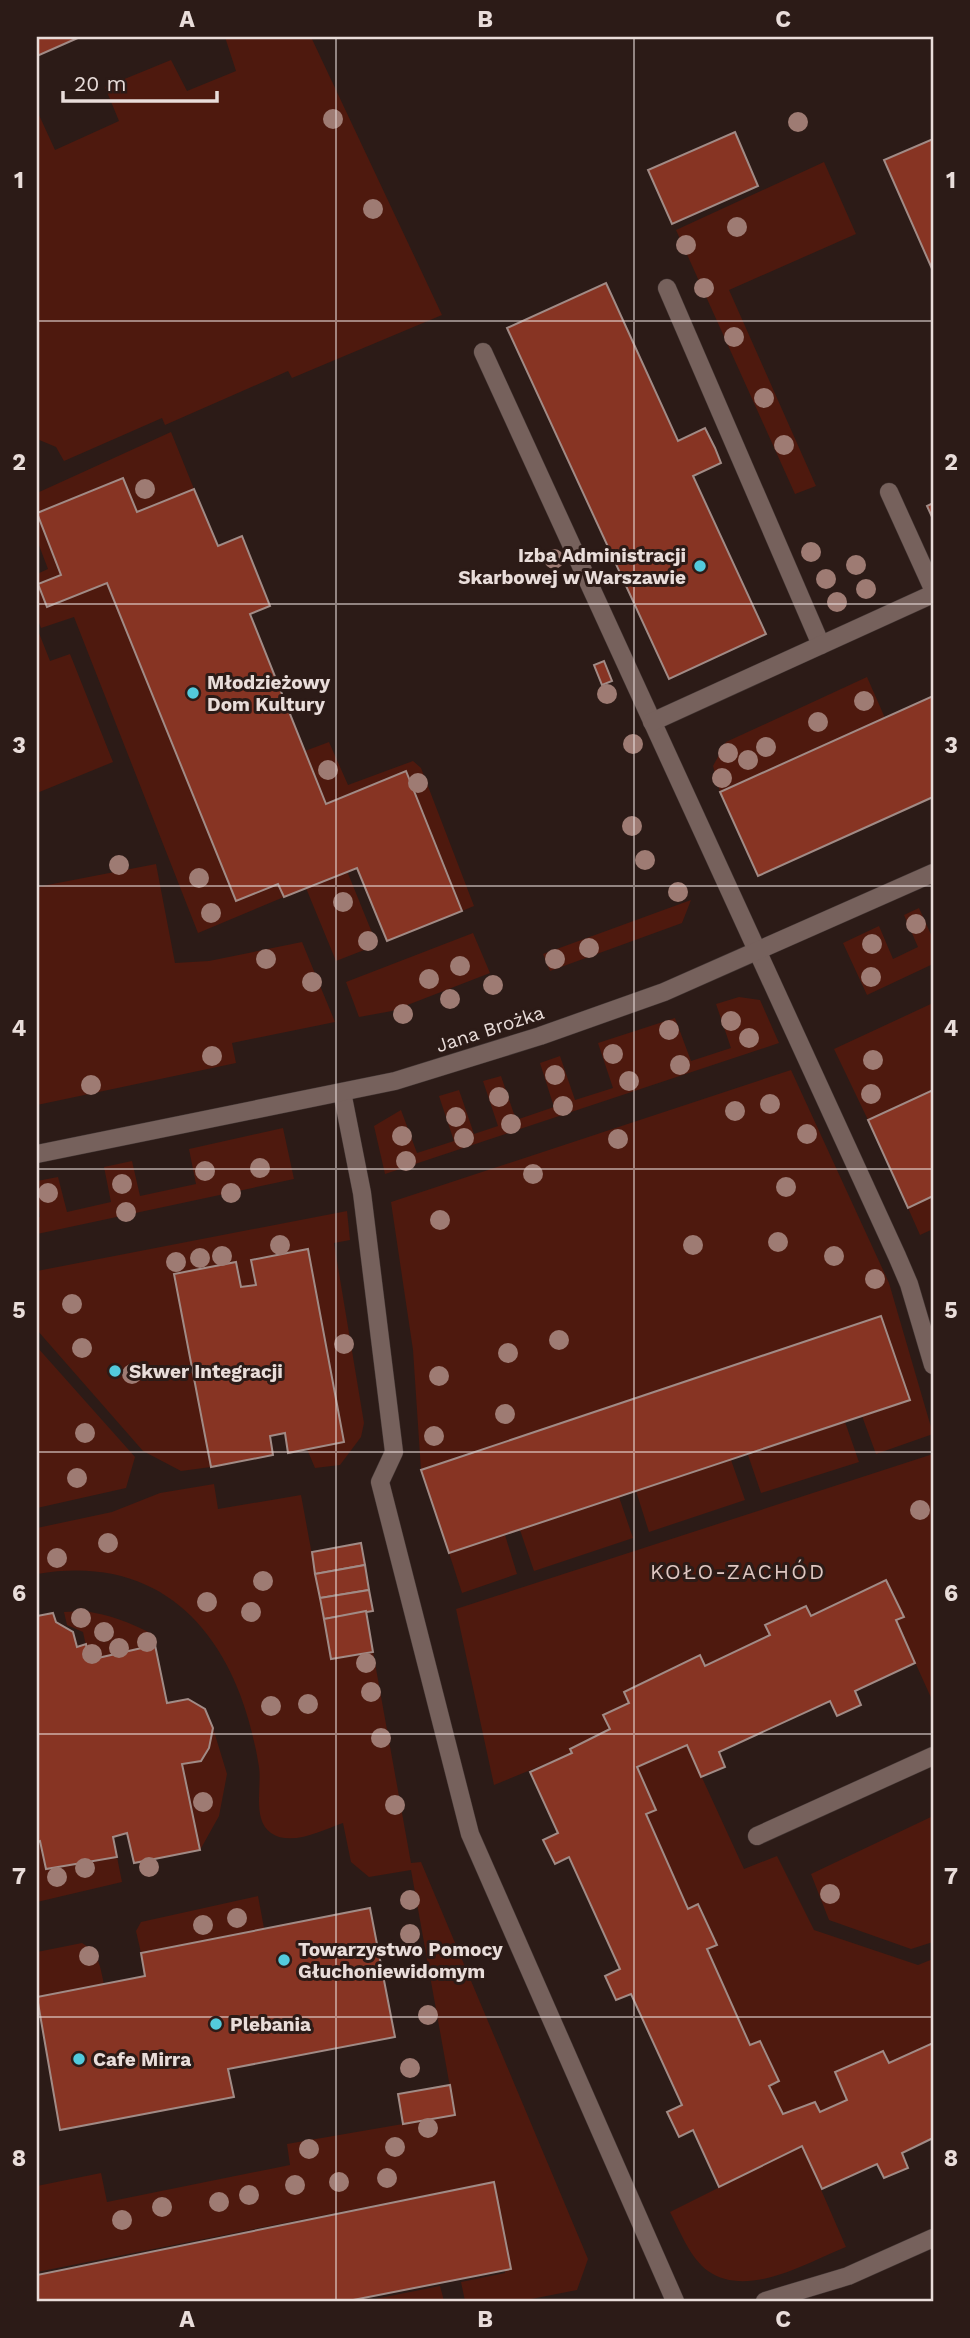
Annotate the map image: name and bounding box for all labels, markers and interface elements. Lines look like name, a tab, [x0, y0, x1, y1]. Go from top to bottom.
text: A	[179, 6, 195, 33]
text: B	[477, 6, 493, 33]
text: C	[775, 6, 791, 33]
scale bar	[63, 60, 217, 104]
text: 20 m	[74, 71, 126, 96]
text: 1	[14, 167, 24, 194]
text: 1	[946, 167, 956, 194]
text: 2	[12, 449, 26, 476]
text: 2	[944, 449, 958, 476]
place label: Izba Administracji Skarbowej w Warszawie	[458, 544, 686, 589]
marker: Izba Administracji Skarbowej w Warszawie	[692, 558, 708, 574]
place label: Młodzieżowy Dom Kultury	[207, 671, 331, 716]
marker: Młodzieżowy Dom Kultury	[185, 685, 201, 701]
text: 3	[12, 732, 26, 759]
text: 3	[944, 732, 958, 759]
street label: Jana Brożka	[433, 1001, 547, 1057]
text: 4	[12, 1015, 27, 1042]
text: 4	[944, 1015, 959, 1042]
text: 5	[12, 1297, 26, 1324]
text: 5	[944, 1297, 958, 1324]
place label: Skwer Integracji	[129, 1360, 283, 1383]
marker: Skwer Integracji	[107, 1363, 123, 1379]
district label: KOŁO-ZACHÓD	[650, 1559, 826, 1584]
text: 6	[12, 1580, 26, 1607]
text: 6	[944, 1580, 958, 1607]
text: 7	[12, 1863, 26, 1890]
text: 7	[944, 1863, 958, 1890]
place label: Towarzystwo Pomocy Głuchoniewidomym	[298, 1938, 503, 1983]
marker: Towarzystwo Pomocy Głuchoniewidomym	[276, 1952, 292, 1968]
place label: Plebania	[230, 2013, 311, 2036]
marker: Plebania	[208, 2016, 224, 2032]
place label: Cafe Mirra	[93, 2048, 191, 2071]
marker: Cafe Mirra	[71, 2051, 87, 2067]
text: 8	[12, 2145, 26, 2172]
text: 8	[944, 2145, 958, 2172]
text: A	[179, 2306, 195, 2333]
text: B	[477, 2306, 493, 2333]
text: C	[775, 2306, 791, 2333]

